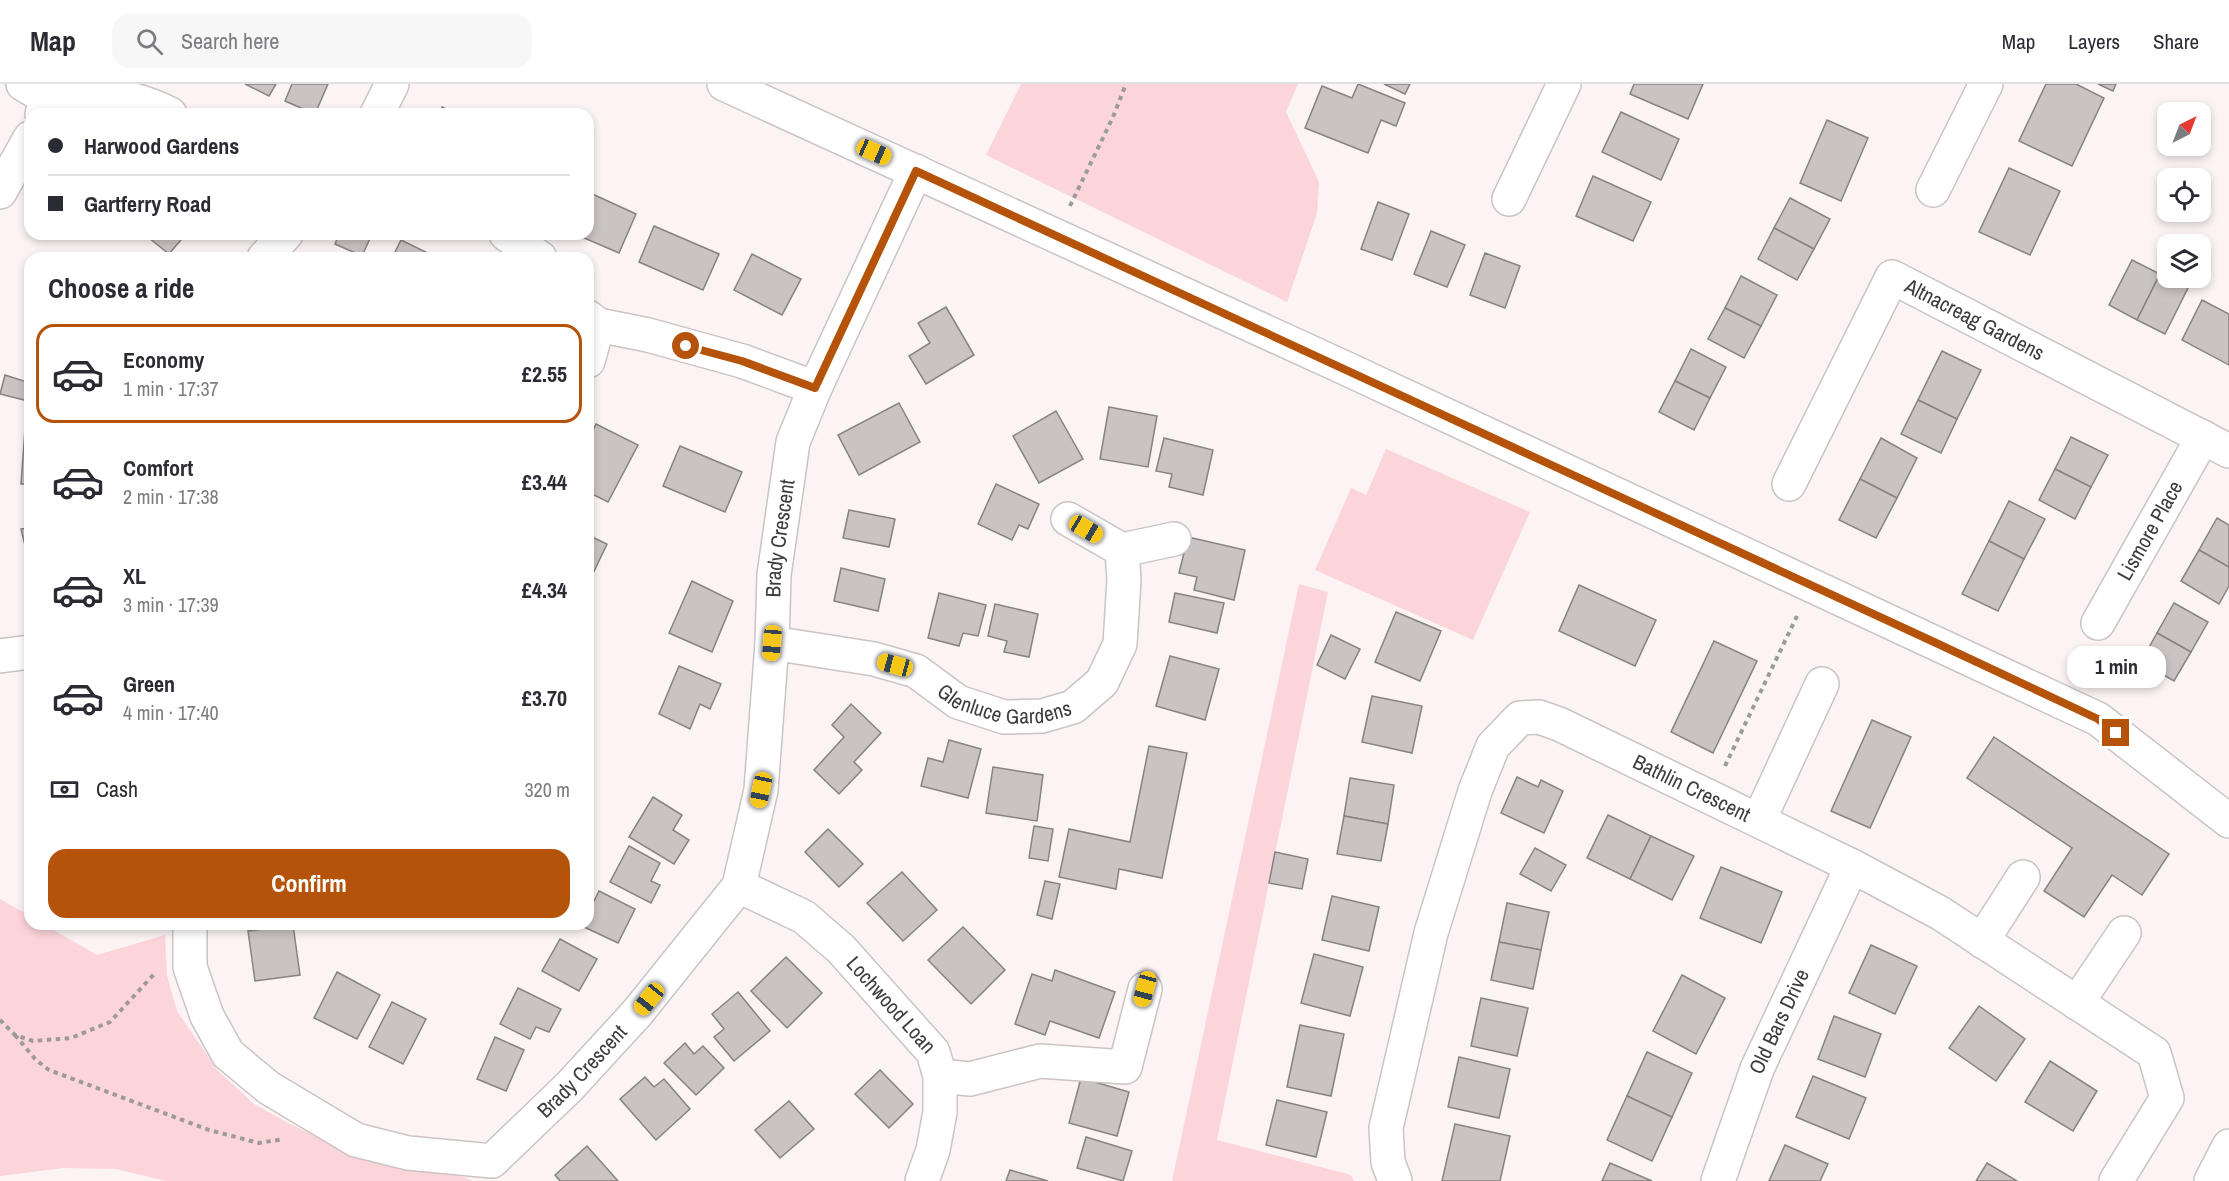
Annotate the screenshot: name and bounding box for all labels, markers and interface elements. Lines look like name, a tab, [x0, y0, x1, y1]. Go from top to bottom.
search box	[112, 14, 532, 68]
text: Map	[30, 22, 76, 60]
icon: search	[133, 25, 166, 58]
text: Search here	[181, 26, 279, 56]
text: Map	[2002, 27, 2035, 56]
text: Layers	[2068, 27, 2120, 56]
text: Share	[2153, 27, 2199, 56]
north arrow	[2157, 102, 2211, 156]
map controls	[2157, 102, 2211, 288]
text: Harwood Gardens	[84, 131, 239, 161]
car	[854, 136, 894, 168]
button: locate	[2157, 168, 2211, 222]
text: Gartferry Road	[84, 189, 211, 219]
button: layers	[2157, 234, 2211, 288]
text: Choose a ride	[48, 270, 194, 306]
street label: Altnacreag Gardens	[1899, 271, 2049, 367]
route start	[672, 332, 699, 359]
text: Economy	[123, 345, 204, 375]
icon: car	[51, 347, 105, 401]
text: £2.55	[522, 359, 567, 389]
text: 1 min · 17:37	[123, 375, 219, 402]
text: Comfort	[123, 453, 193, 483]
icon: car	[51, 455, 105, 509]
text: £3.44	[522, 467, 567, 497]
street label: Lismore Place	[2110, 475, 2189, 586]
street label: Brady Crescent	[758, 477, 802, 598]
text: 2 min · 17:38	[123, 483, 219, 510]
car	[1066, 512, 1106, 546]
text: XL	[123, 561, 146, 591]
icon: car	[51, 563, 105, 617]
text: £4.34	[522, 575, 567, 605]
text: 3 min · 17:39	[123, 591, 219, 618]
car	[761, 624, 783, 662]
callout: 1 min	[2066, 646, 2166, 688]
car	[875, 652, 915, 678]
text: 1 min	[2095, 653, 2138, 680]
text: Green	[123, 669, 175, 699]
icon: car	[51, 671, 105, 725]
street label: Glenluce Gardens	[932, 677, 1075, 731]
text: £3.70	[522, 683, 567, 713]
text: 4 min · 17:40	[123, 699, 219, 726]
route end	[2102, 719, 2129, 746]
street label: Bathlin Crescent	[1628, 747, 1756, 829]
car	[748, 771, 774, 809]
icon: cash	[48, 773, 81, 806]
text: Cash	[96, 774, 138, 804]
text: 320 m	[524, 776, 570, 803]
button: Confirm	[48, 849, 570, 918]
street label: Lochwood Loan	[840, 950, 943, 1060]
street label: Old Bars Drive	[1742, 964, 1816, 1079]
car	[1132, 969, 1158, 1009]
car	[631, 979, 667, 1019]
street label: Brady Crescent	[530, 1018, 633, 1124]

